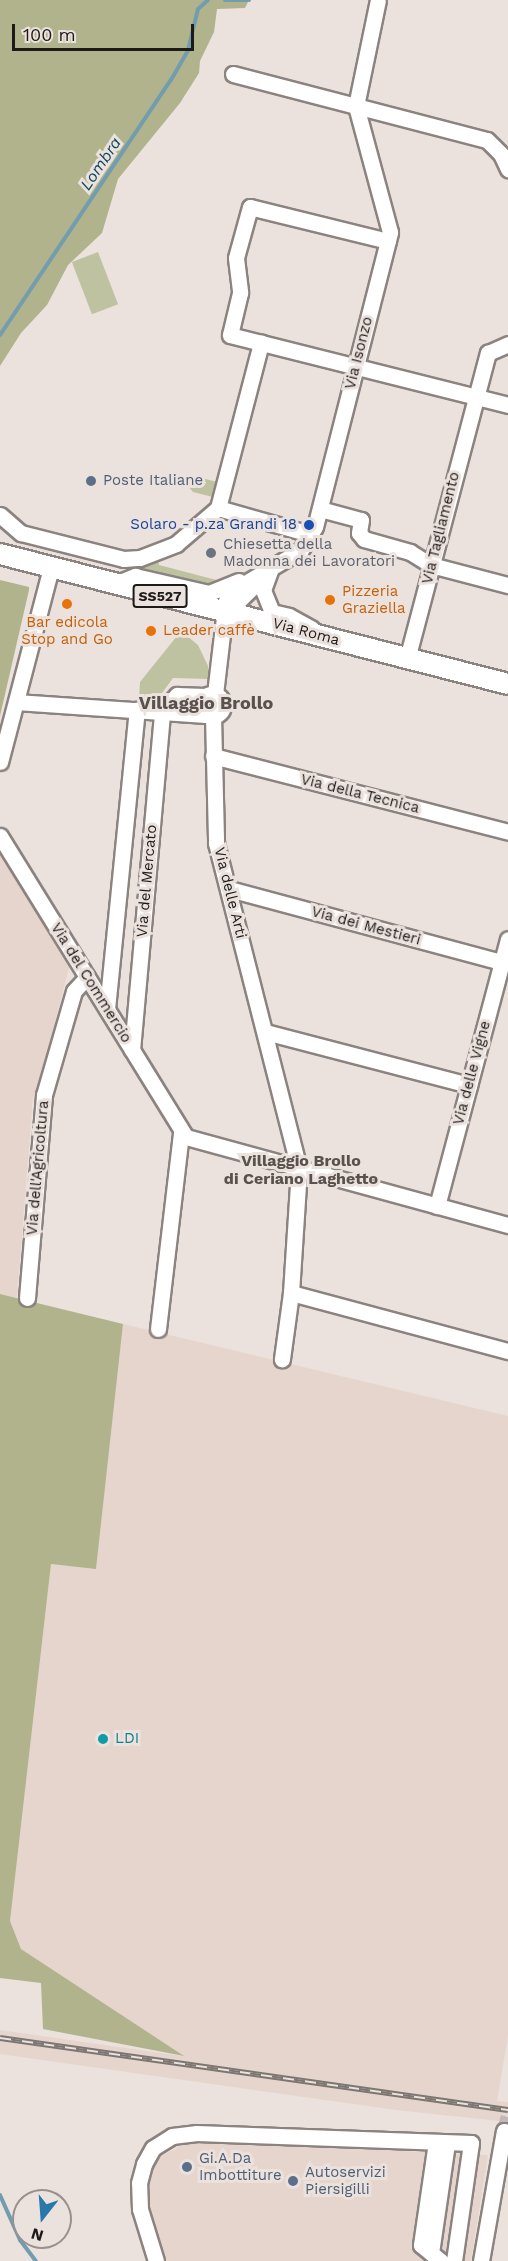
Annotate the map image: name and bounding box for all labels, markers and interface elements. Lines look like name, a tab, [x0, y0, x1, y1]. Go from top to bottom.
scale bar	[15, 12, 196, 50]
text: 100 m	[23, 24, 76, 45]
water label: Lombra	[76, 134, 126, 194]
street label: Via Isonzo	[341, 315, 377, 391]
street label: Via Tagliamento	[418, 470, 464, 586]
place label: Poste Italiane	[103, 472, 203, 490]
marker: Poste Italiane	[84, 474, 98, 488]
place label: Solaro - p.za Grandi 18	[130, 516, 297, 534]
marker: Solaro - p.za Grandi 18	[302, 518, 316, 532]
place label: Chiesetta della Madonna dei Lavoratori	[223, 535, 395, 570]
marker: Chiesetta della Madonna dei Lavoratori	[204, 546, 218, 560]
place label: Pizzeria Graziella	[342, 582, 406, 617]
road number: SS527	[132, 585, 188, 607]
marker: Pizzeria Graziella	[323, 593, 337, 607]
marker: Bar edicola Stop and Go	[60, 597, 74, 611]
place label: Bar edicola Stop and Go	[21, 613, 113, 648]
street label: Via Roma	[270, 614, 342, 650]
place label: Leader caffè	[163, 622, 255, 640]
marker: Leader caffè	[144, 624, 158, 638]
district label: Villaggio Brollo	[139, 692, 273, 714]
street label: Via della Tecnica	[298, 770, 422, 818]
street label: Via del Mercato	[133, 823, 161, 939]
street label: Via delle Arti	[210, 845, 250, 941]
street label: Via dei Mestieri	[309, 903, 423, 949]
street label: Via del Commercio	[47, 919, 135, 1047]
street label: Via delle Vigne	[449, 1019, 495, 1127]
street label: Via dell'Agricoltura	[23, 1100, 53, 1236]
district label: Villaggio Brollo di Ceriano Laghetto	[224, 1151, 378, 1189]
place label: LDI	[115, 1730, 139, 1748]
marker: LDI	[96, 1732, 110, 1746]
place label: Gi.A.Da Imbottiture	[199, 2149, 282, 2184]
marker: Gi.A.Da Imbottiture	[180, 2160, 194, 2174]
place label: Autoservizi Piersigilli	[305, 2163, 386, 2198]
marker: Autoservizi Piersigilli	[286, 2174, 300, 2188]
north arrow	[12, 2189, 72, 2249]
text: N	[29, 2224, 46, 2246]

